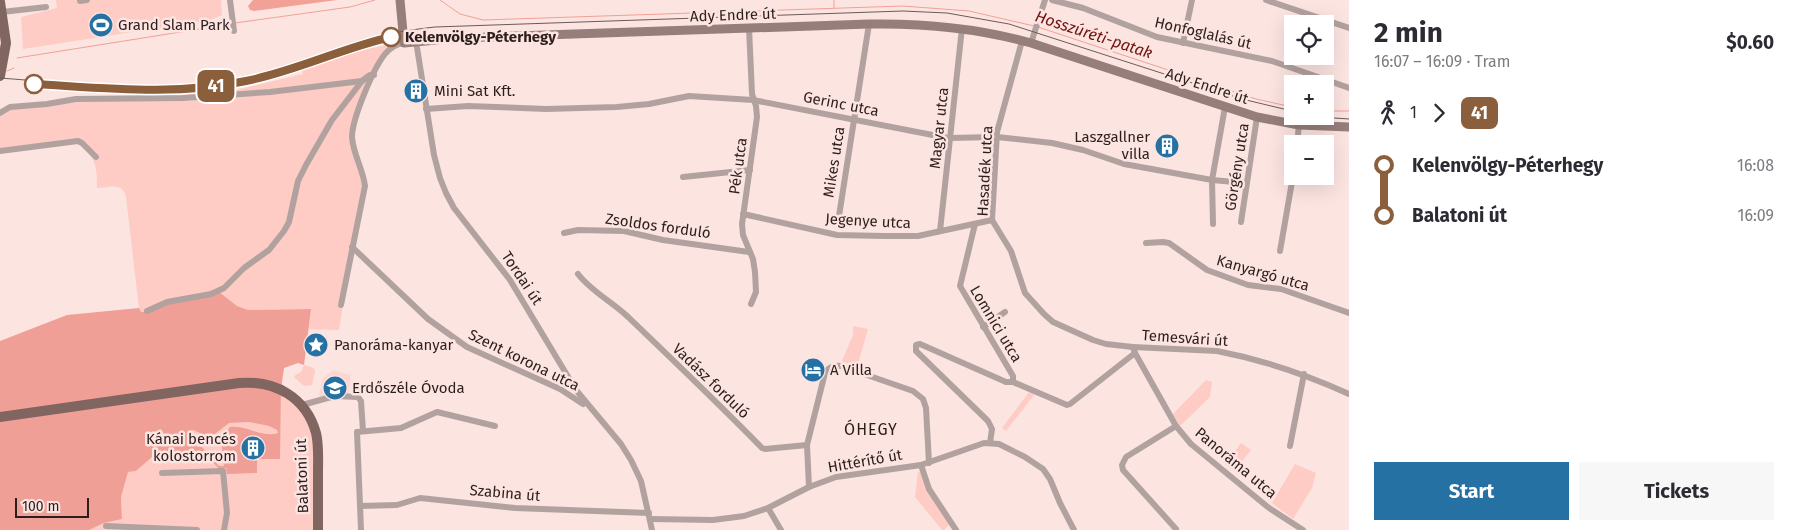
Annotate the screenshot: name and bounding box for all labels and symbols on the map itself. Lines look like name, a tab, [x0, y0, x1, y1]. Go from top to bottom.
street label: Ady Endre út	[690, 4, 777, 25]
water label: Hosszúréti-patak	[1033, 7, 1155, 63]
sports icon: Grand Slam Park	[88, 12, 114, 38]
street label: Honfoglalás út	[1153, 13, 1254, 53]
place label: Grand Slam Park	[118, 16, 230, 34]
marker: Kelenvölgy-Péterhegy	[381, 27, 401, 47]
place label: Kelenvölgy-Péterhegy	[405, 28, 556, 46]
street label: Ady Endre út	[1163, 64, 1251, 108]
line badge: 41	[194, 70, 238, 102]
unlabelled marker	[24, 74, 44, 94]
building icon: Mini Sat Kft.	[403, 78, 429, 104]
place label: Mini Sat Kft.	[434, 82, 515, 100]
street label: Magyar utca	[926, 86, 952, 170]
street label: Gerinc utca	[802, 88, 880, 120]
street label: Görgény utca	[1221, 122, 1253, 212]
street label: Mikes utca	[820, 125, 848, 199]
street label: Hasadék utca	[974, 125, 996, 217]
place label: Laszgallner villa	[1074, 128, 1150, 163]
building icon: Laszgallner villa	[1154, 133, 1180, 159]
street label: Pék utca	[725, 136, 751, 196]
street label: Zsoldos forduló	[604, 210, 712, 242]
street label: Jegenye utca	[825, 210, 911, 232]
street label: Tordai út	[498, 248, 547, 309]
street label: Kanyargó utca	[1214, 251, 1312, 295]
street label: Lomnici utca	[966, 282, 1026, 366]
street label: Szent korona utca	[466, 325, 582, 395]
street label: Temesvári út	[1141, 326, 1229, 350]
place icon: Panoráma-kanyar	[303, 332, 329, 358]
place label: Panoráma-kanyar	[334, 336, 454, 354]
street label: Vadász forduló	[669, 340, 753, 422]
hotel icon: A Villa	[800, 357, 826, 383]
place label: A Villa	[830, 361, 872, 379]
school or university icon: Erdőszéle Óvoda	[322, 375, 348, 401]
place label: Erdőszéle Óvoda	[352, 379, 465, 397]
district label: ÓHEGY	[844, 419, 898, 439]
street label: Panoráma utca	[1191, 424, 1281, 502]
place label: Kánai bencés kolostorrom	[146, 430, 236, 465]
building icon: Kánai bencés kolostorrom	[240, 435, 266, 461]
street label: Balatoni út	[292, 438, 312, 514]
street label: Hittérítő út	[826, 445, 904, 476]
street label: Szabina út	[469, 481, 542, 505]
scale bar	[15, 495, 89, 518]

